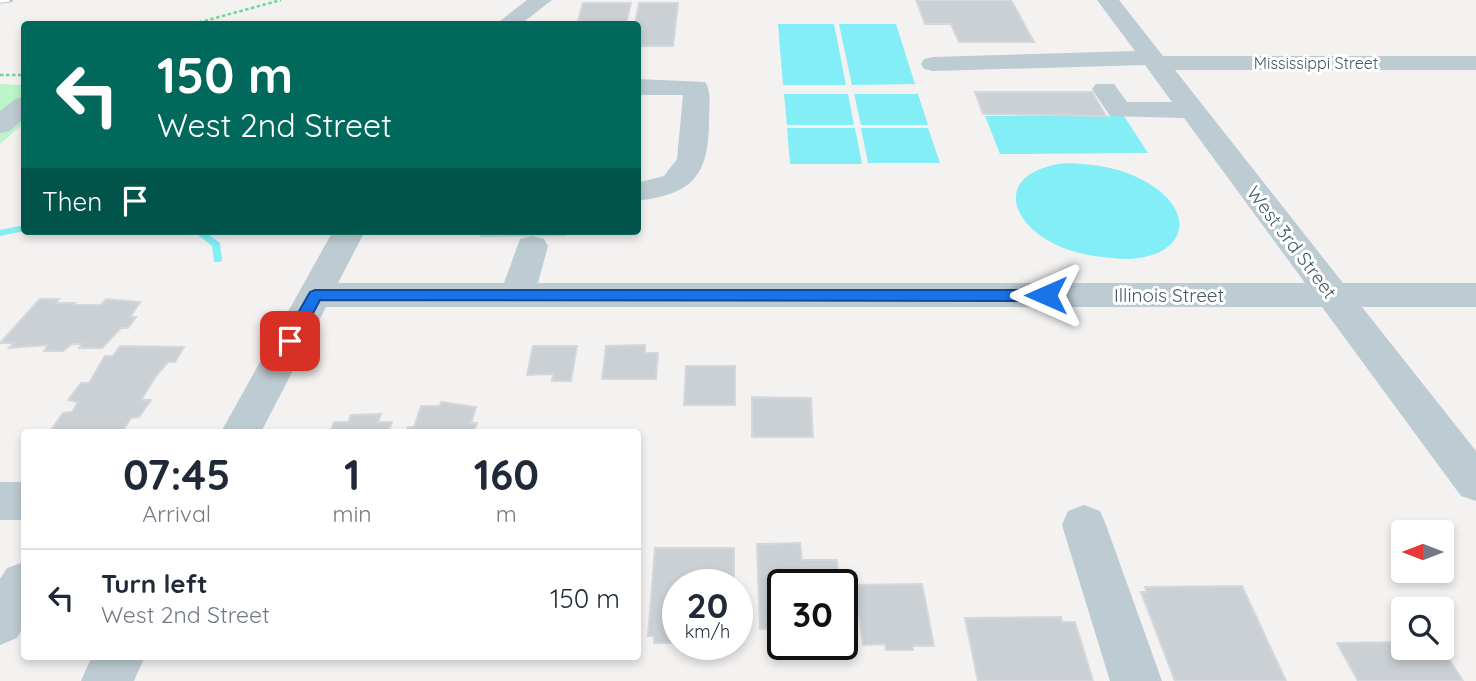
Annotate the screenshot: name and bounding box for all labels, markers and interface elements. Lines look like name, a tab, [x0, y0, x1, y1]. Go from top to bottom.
text: 150 m	[157, 44, 293, 105]
icon: left	[42, 49, 133, 140]
street label: Mississippi Street	[1254, 53, 1378, 73]
text: West 2nd Street	[157, 105, 392, 145]
street label: West 3rd Street	[1242, 181, 1342, 303]
icon: arrive	[116, 182, 154, 220]
text: Then	[42, 185, 102, 218]
position arrow	[1009, 258, 1083, 332]
street label: Illinois Street	[1114, 283, 1224, 307]
pin	[260, 311, 320, 371]
icon: arrive	[271, 322, 309, 360]
text: 07:45	[123, 448, 231, 501]
text: 1	[344, 448, 360, 501]
text: 160	[474, 448, 539, 501]
text: Arrival	[142, 499, 211, 528]
text: min	[332, 499, 372, 528]
text: m	[496, 499, 517, 528]
north arrow	[1391, 520, 1454, 583]
map controls	[1391, 520, 1454, 660]
text: Turn left	[101, 567, 208, 600]
speed limit sign: 30	[767, 569, 858, 660]
icon: left	[42, 579, 80, 617]
text: 150 m	[550, 582, 620, 615]
text: 20	[687, 583, 728, 627]
button: search	[1391, 597, 1454, 660]
text: West 2nd Street	[101, 600, 270, 629]
text: km/h	[685, 620, 730, 643]

